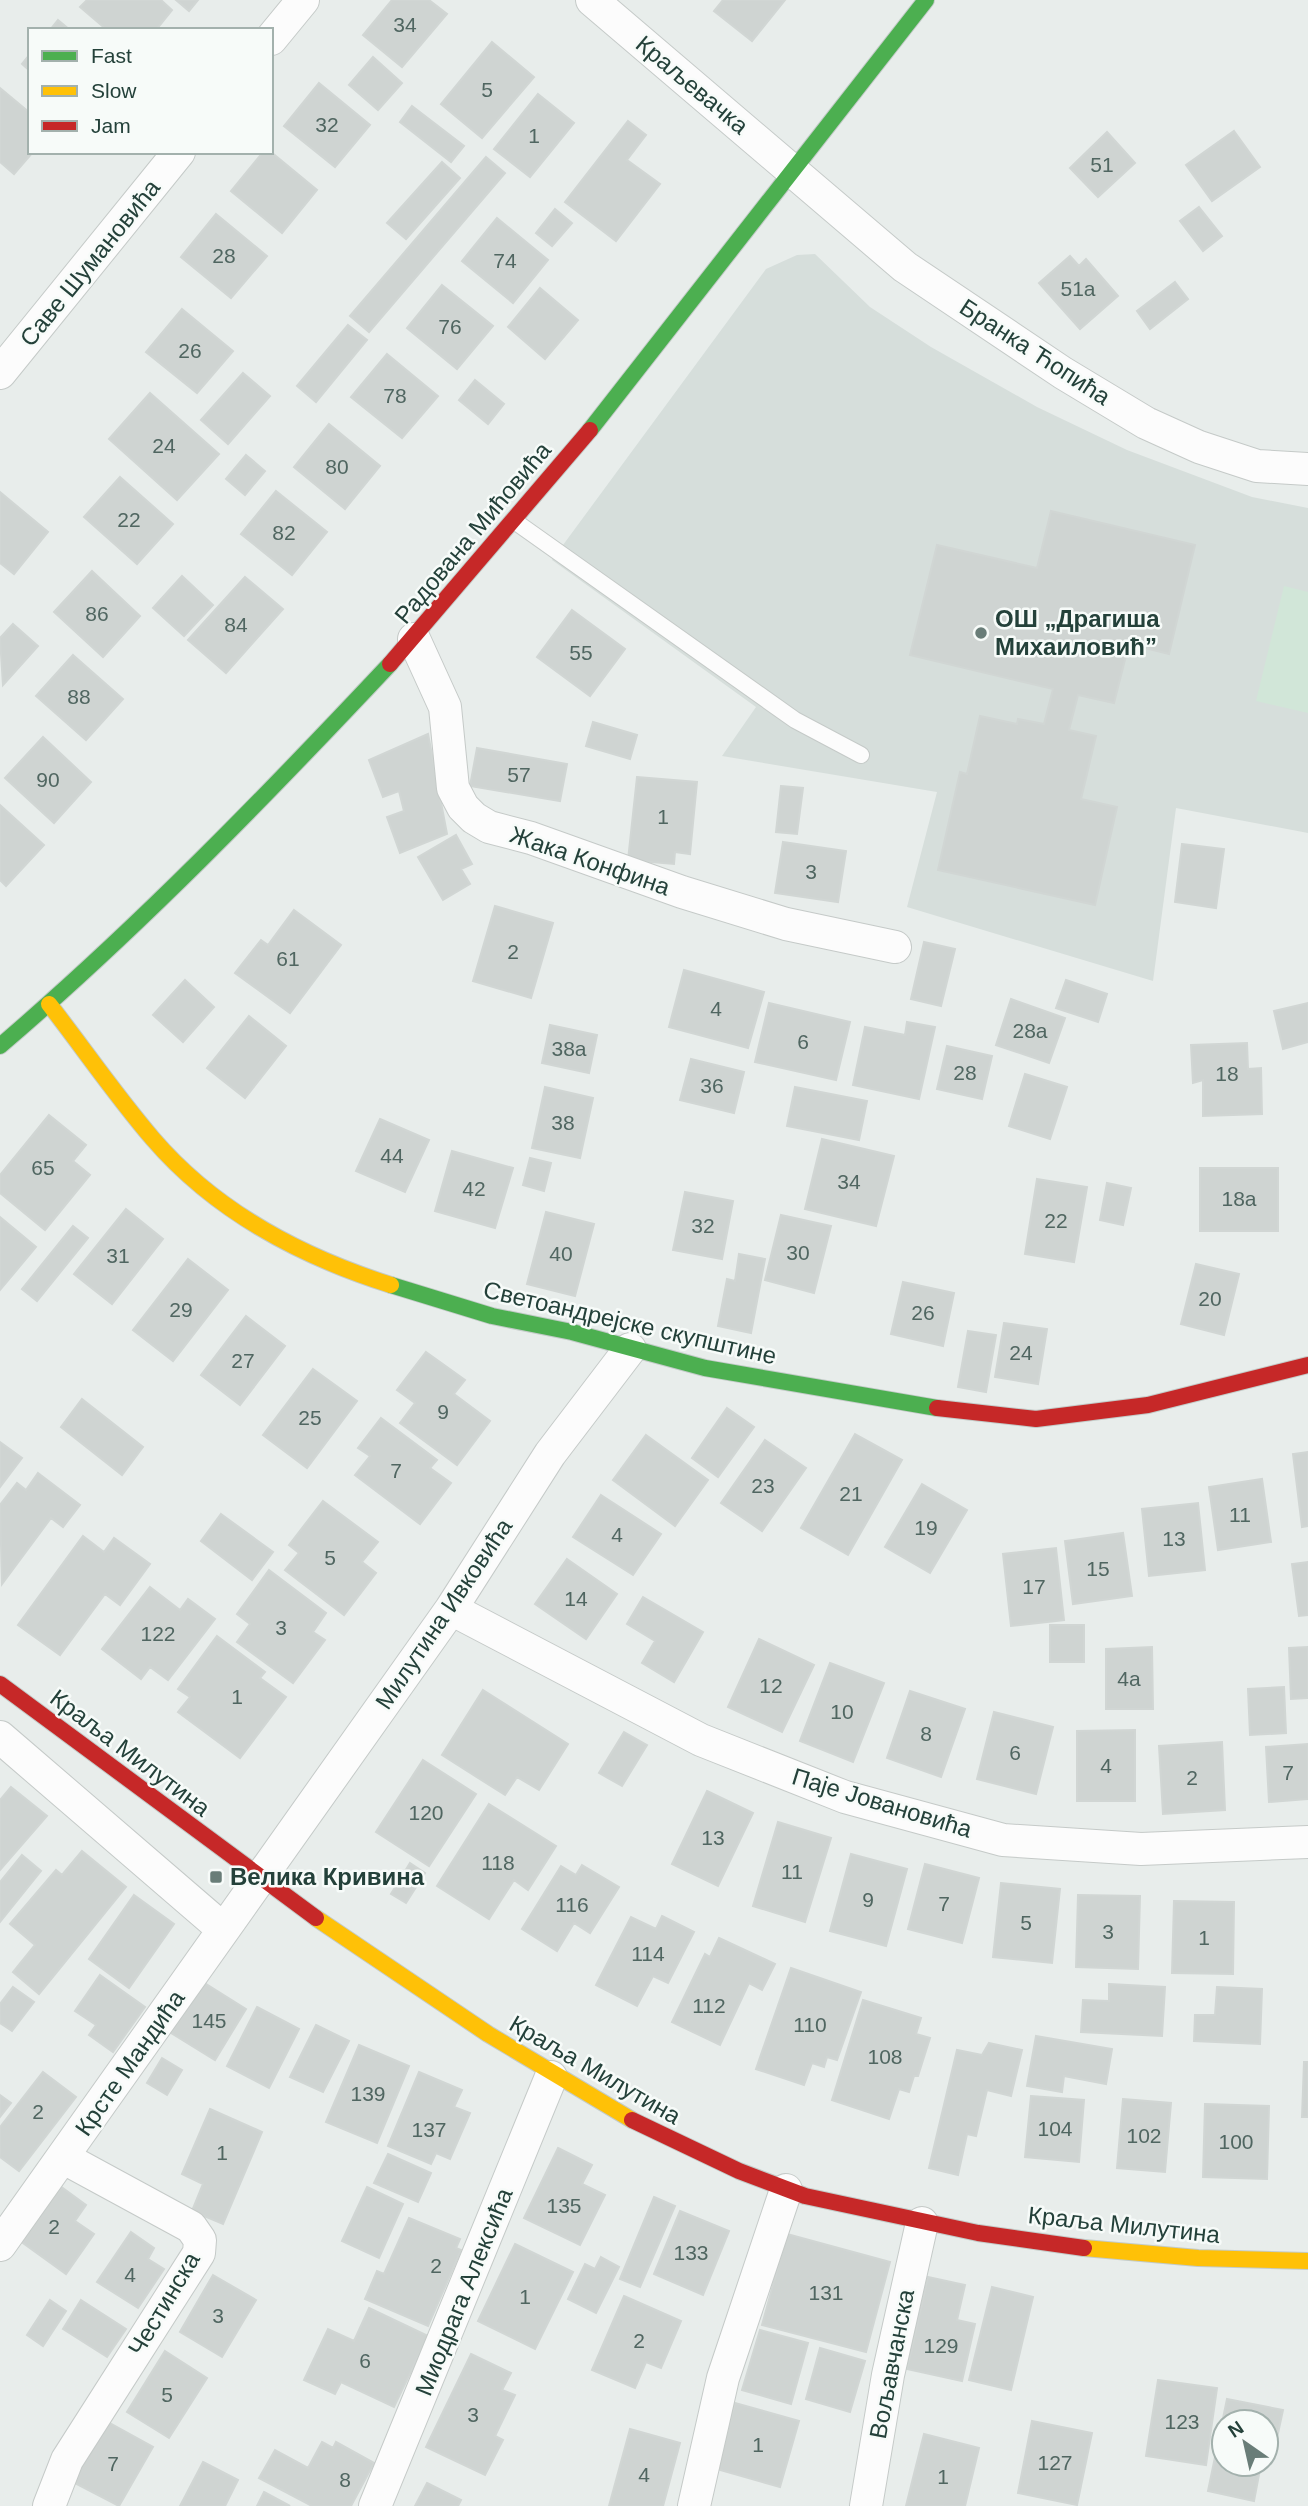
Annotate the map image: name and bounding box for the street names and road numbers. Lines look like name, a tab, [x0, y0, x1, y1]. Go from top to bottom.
street label: Краљевачка	[631, 30, 754, 140]
street label: Саве Шумановића	[14, 173, 165, 351]
street label: Бранка Ћопића	[955, 293, 1116, 411]
street label: Радована Мићовића	[389, 436, 557, 629]
street label: Жака Конфина	[507, 821, 674, 901]
street label: Светоандрејске скупштине	[481, 1276, 779, 1369]
street label: Милутина Ивковића	[370, 1513, 518, 1714]
street label: Краља Милутина	[45, 1684, 216, 1822]
street label: Паје Јовановића	[789, 1762, 976, 1843]
street label: Крсте Мандића	[69, 1984, 190, 2141]
street label: Краља Милутина	[505, 2010, 686, 2130]
street label: Миодрага Алексића	[410, 2184, 518, 2400]
street label: Краља Милутина	[1027, 2201, 1222, 2248]
street label: Честинска	[122, 2247, 205, 2360]
street label: Вољавчанска	[864, 2286, 919, 2441]

